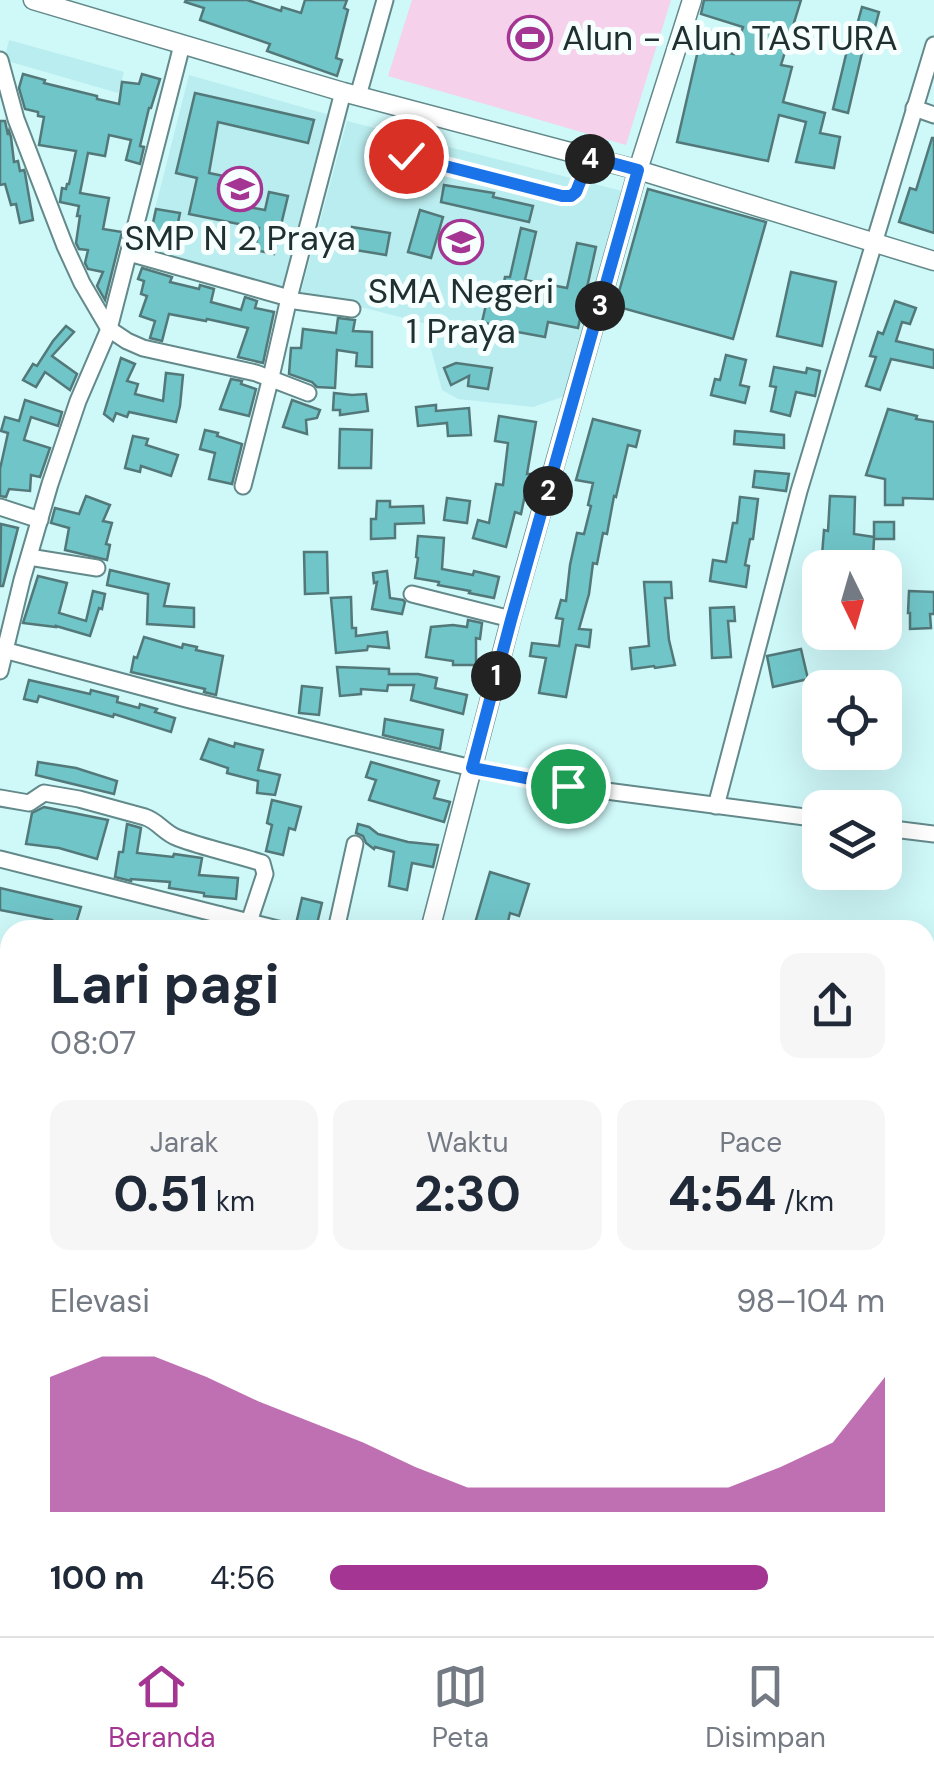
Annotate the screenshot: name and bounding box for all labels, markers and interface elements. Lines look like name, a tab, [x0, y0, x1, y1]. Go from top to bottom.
sports icon: Alun - Alun TASTURA	[507, 15, 553, 61]
place label: Alun - Alun TASTURA	[562, 15, 898, 61]
pin	[364, 114, 449, 199]
icon: check	[379, 129, 434, 184]
pin: 4	[565, 134, 615, 184]
text: 4	[581, 140, 599, 177]
school or university icon: SMP N 2 Praya	[217, 166, 263, 212]
place label: SMP N 2 Praya	[124, 215, 356, 261]
school or university icon: SMA Negeri 1 Praya	[438, 219, 484, 265]
place label: SMA Negeri 1 Praya	[368, 268, 554, 354]
pin: 3	[575, 281, 625, 331]
text: 3	[592, 287, 608, 324]
pin: 2	[523, 466, 573, 516]
text: 2	[540, 472, 556, 509]
north arrow	[802, 550, 902, 650]
map controls	[802, 550, 902, 890]
pin: 1	[471, 651, 521, 701]
text: 1	[491, 657, 501, 694]
button: locate	[802, 670, 902, 770]
pin	[526, 744, 611, 829]
icon: arrive	[541, 759, 596, 814]
button: layers	[802, 790, 902, 890]
text: Lari pagi	[50, 948, 280, 1020]
button: share	[780, 953, 885, 1058]
text: 08:07	[50, 1022, 136, 1064]
text: Jarak	[150, 1124, 219, 1161]
text: Waktu	[426, 1124, 509, 1161]
text: Pace	[719, 1124, 782, 1161]
text: 0.51	[113, 1161, 208, 1227]
text: 2:30	[414, 1161, 521, 1227]
text: 4:54	[668, 1161, 776, 1227]
text: km	[208, 1183, 255, 1220]
text: /km	[776, 1183, 834, 1220]
text: Elevasi	[50, 1280, 150, 1322]
text: 98–104 m	[736, 1280, 885, 1322]
text: 100 m	[50, 1557, 144, 1599]
text: 4:56	[210, 1557, 276, 1599]
tab: Beranda	[108, 1659, 215, 1756]
tab: Peta	[432, 1659, 489, 1756]
tab: Disimpan	[705, 1659, 826, 1756]

